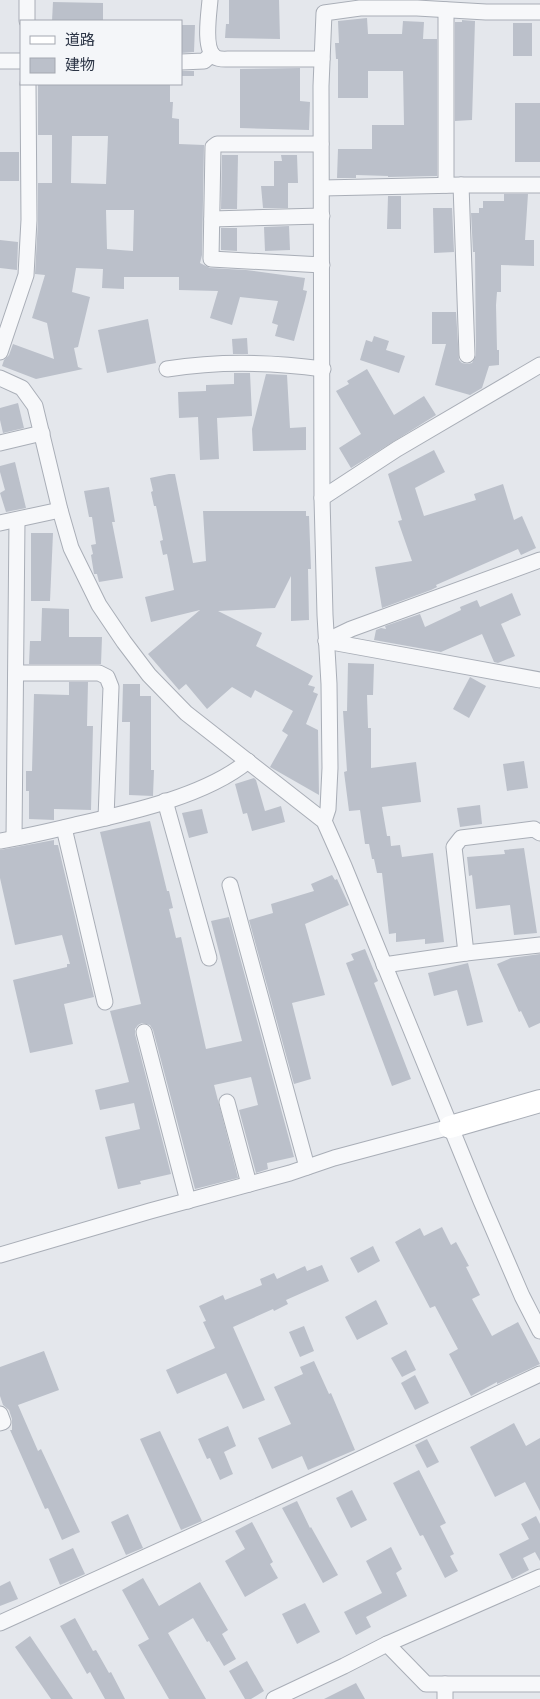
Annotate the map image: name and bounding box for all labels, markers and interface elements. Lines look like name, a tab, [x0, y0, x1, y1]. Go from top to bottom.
legend	[20, 20, 182, 85]
text: 道路	[65, 29, 95, 49]
text: 建物	[65, 54, 95, 74]

